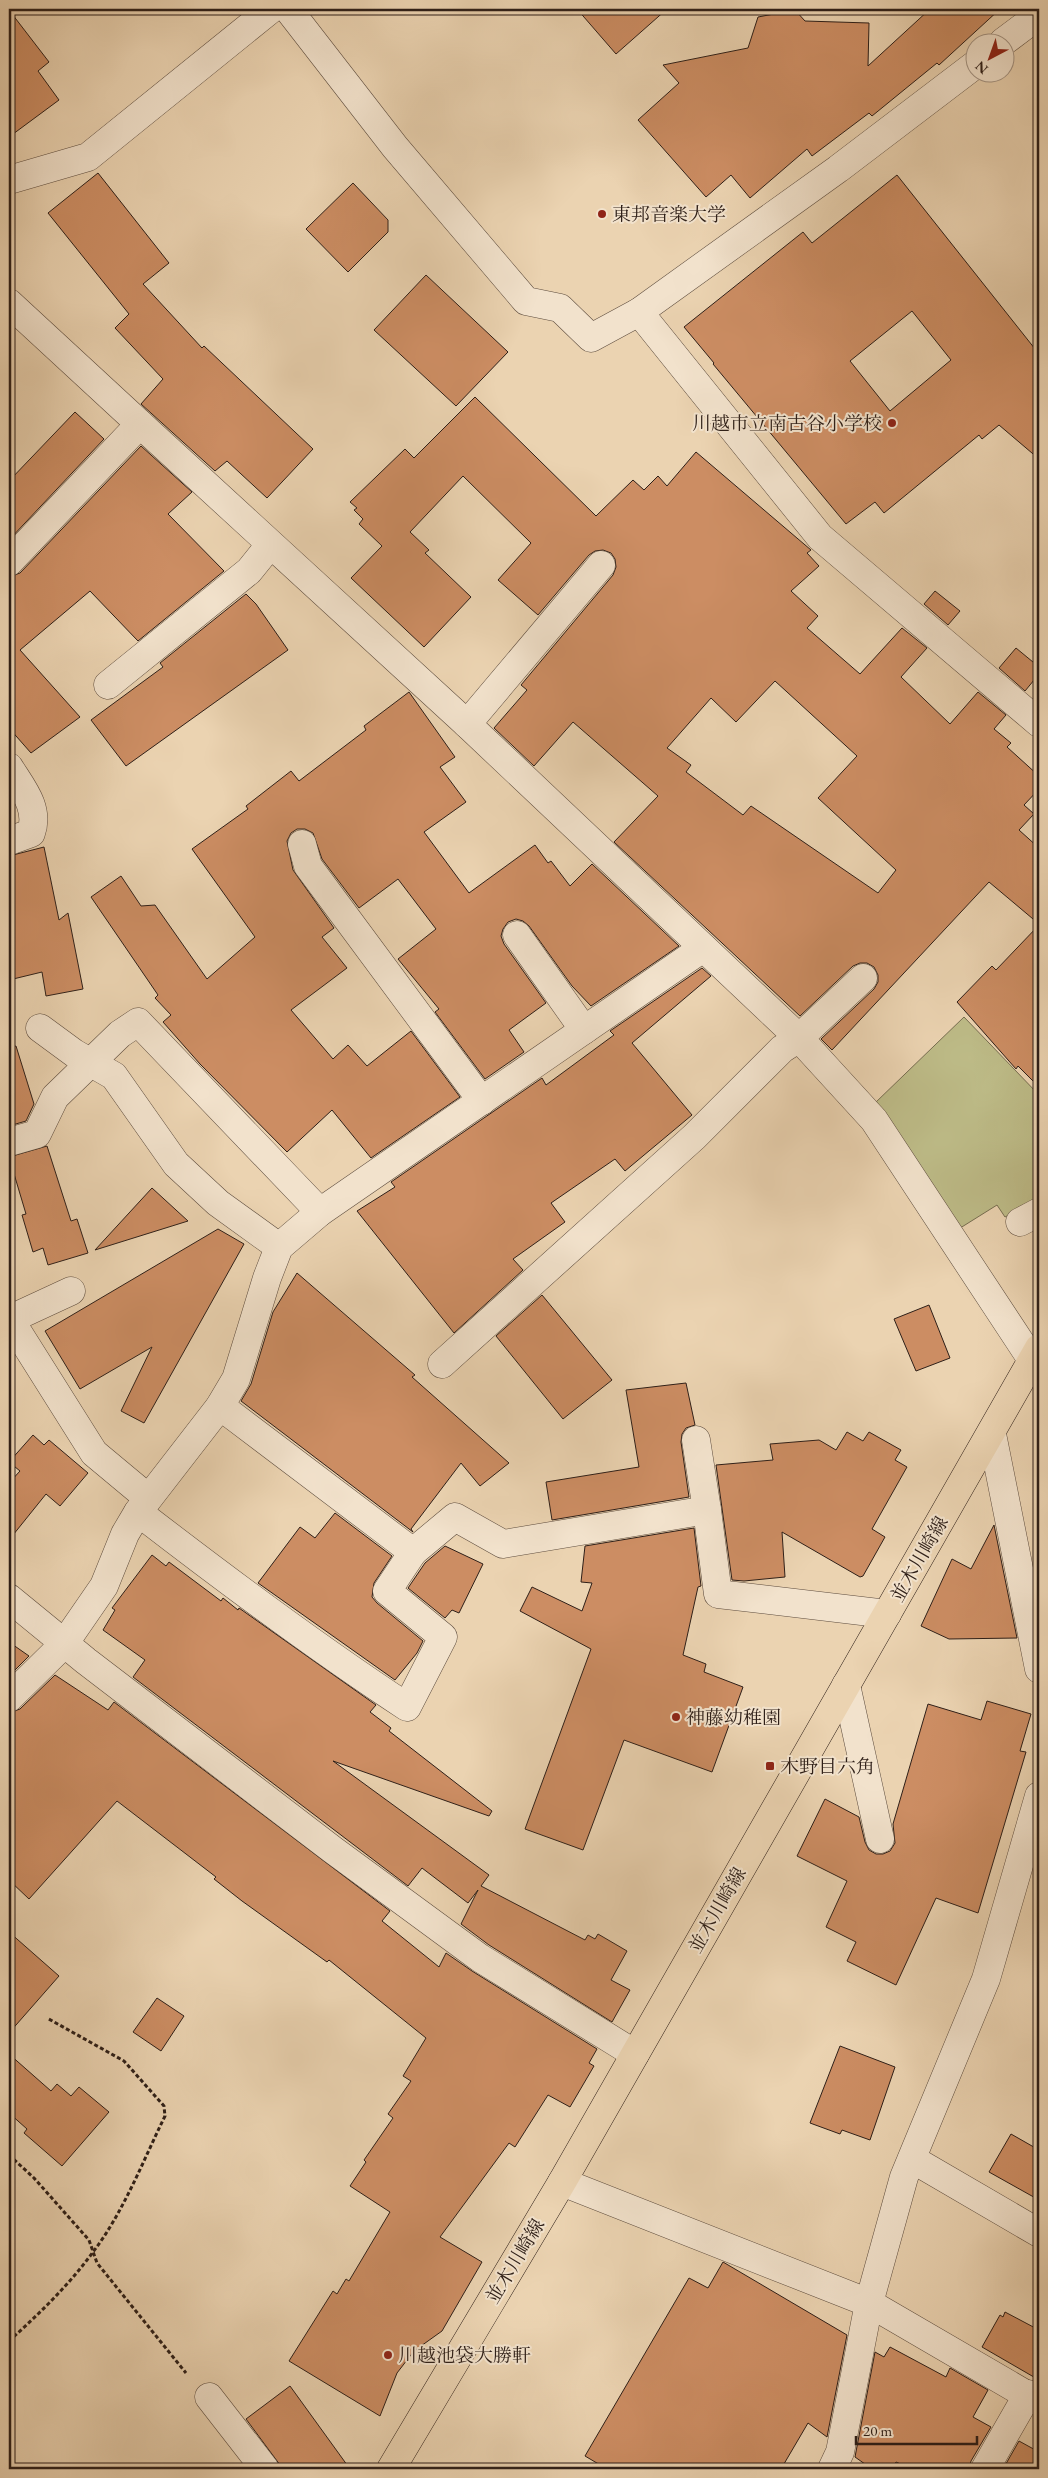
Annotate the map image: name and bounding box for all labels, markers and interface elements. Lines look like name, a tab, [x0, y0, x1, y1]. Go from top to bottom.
north arrow	[966, 32, 1016, 82]
text: N	[971, 57, 992, 78]
place label: 東邦音楽大学	[612, 202, 726, 227]
marker: 東邦音楽大学	[596, 208, 608, 220]
place label: 川越市立南古谷小学校	[692, 411, 882, 436]
marker: 川越市立南古谷小学校	[886, 417, 898, 429]
street label: 並木川崎線	[884, 1512, 954, 1606]
place label: 神藤幼稚園	[686, 1705, 781, 1730]
marker: 神藤幼稚園	[670, 1711, 682, 1723]
place label: 木野目六角	[780, 1754, 875, 1779]
marker: 木野目六角	[764, 1760, 776, 1772]
street label: 並木川崎線	[682, 1863, 752, 1957]
street label: 並木川崎線	[480, 2214, 550, 2308]
place label: 川越池袋大勝軒	[398, 2343, 531, 2368]
marker: 川越池袋大勝軒	[382, 2349, 394, 2361]
scale bar	[856, 2413, 977, 2445]
text: 20 m	[863, 2421, 892, 2440]

